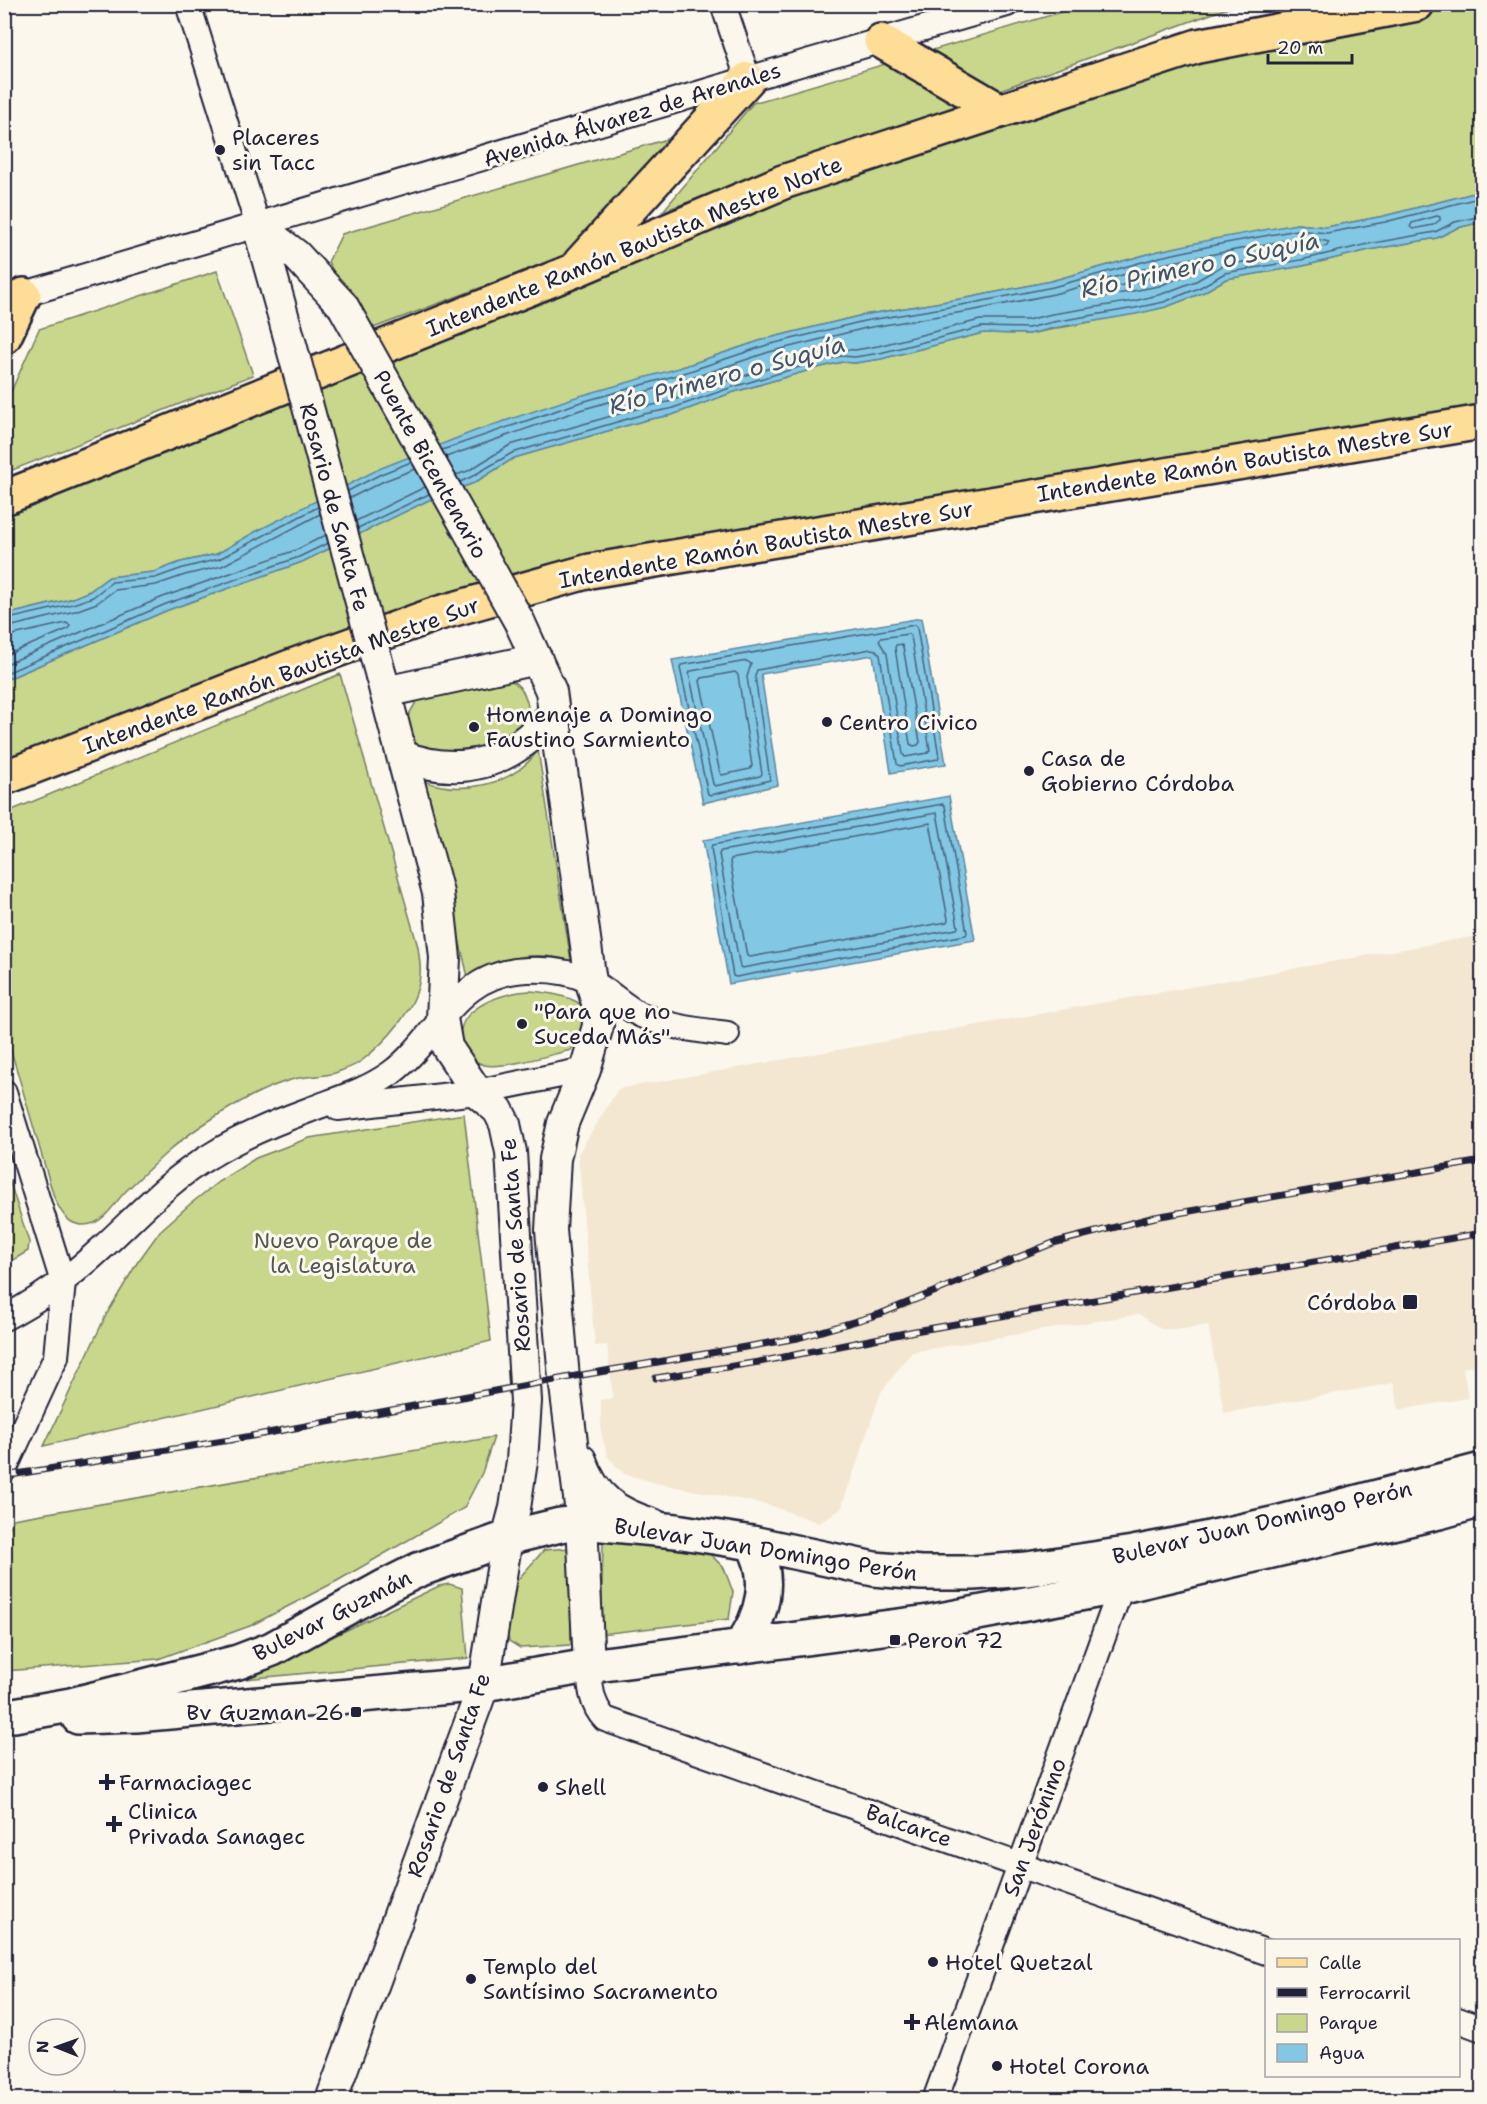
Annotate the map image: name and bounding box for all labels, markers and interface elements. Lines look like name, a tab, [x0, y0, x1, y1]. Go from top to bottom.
scale bar	[1268, 27, 1352, 65]
text: 20 m	[1277, 36, 1323, 60]
street label: Avenida Álvarez de Arenales	[480, 55, 785, 174]
place label: Placeres sin Tacc	[232, 123, 320, 177]
marker: Placeres sin Tacc	[213, 143, 227, 157]
street label: Intendente Ramón Bautista Mestre Norte	[422, 149, 846, 343]
water label: Río Primero o Suquía	[1078, 224, 1322, 306]
water label: Río Primero o Suquía	[605, 328, 849, 422]
street label: Puente Bicentenario	[367, 365, 494, 564]
street label: Rosario de Santa Fe	[293, 400, 376, 614]
street label: Intendente Ramón Bautista Mestre Sur	[1035, 414, 1455, 509]
street label: Intendente Ramón Bautista Mestre Sur	[557, 494, 975, 595]
street label: Intendente Ramón Bautista Mestre Sur	[79, 590, 484, 761]
place label: Homenaje a Domingo Faustino Sarmiento	[486, 700, 712, 754]
place label: Centro Civico	[839, 708, 978, 737]
marker: Centro Civico	[820, 715, 834, 729]
marker: Homenaje a Domingo Faustino Sarmiento	[467, 720, 481, 734]
place label: Casa de Gobierno Córdoba	[1041, 744, 1235, 798]
marker: Casa de Gobierno Córdoba	[1022, 764, 1036, 778]
place label: "Para que no Suceda Más"	[534, 997, 671, 1051]
marker: "Para que no Suceda Más"	[515, 1017, 529, 1031]
street label: Rosario de Santa Fe	[494, 1137, 537, 1353]
park label: Nuevo Parque de la Legislatura	[253, 1226, 433, 1280]
place label: Córdoba	[1307, 1288, 1396, 1317]
marker: Córdoba	[1401, 1293, 1419, 1311]
street label: Bulevar Juan Domingo Perón	[1109, 1474, 1415, 1571]
street label: Bulevar Juan Domingo Perón	[612, 1511, 920, 1588]
street label: Bulevar Guzmán	[248, 1563, 417, 1668]
place label: Peron 72	[907, 1626, 1003, 1655]
marker: Peron 72	[888, 1633, 902, 1647]
street label: Rosario de Santa Fe	[400, 1669, 497, 1881]
place label: Bv Guzman 26	[186, 1698, 344, 1727]
marker: Bv Guzman 26	[349, 1705, 363, 1719]
street label: San Jerónimo	[996, 1754, 1073, 1900]
place label: Farmaciagec	[119, 1768, 252, 1797]
place label: Shell	[555, 1773, 606, 1802]
marker: Farmaciagec	[100, 1775, 114, 1789]
marker: Shell	[536, 1780, 550, 1794]
place label: Clinica Privada Sanagec	[128, 1797, 305, 1851]
street label: Balcarce	[862, 1797, 956, 1854]
marker: Clinica Privada Sanagec	[105, 1815, 123, 1833]
legend	[1265, 1939, 1460, 2077]
place label: Hotel Quetzal	[945, 1948, 1093, 1977]
text: Calle	[1319, 1951, 1362, 1975]
place label: Templo del Santísimo Sacramento	[483, 1952, 718, 2006]
marker: Hotel Quetzal	[926, 1955, 940, 1969]
marker: Templo del Santísimo Sacramento	[464, 1972, 478, 1986]
text: Ferrocarril	[1319, 1981, 1411, 2005]
place label: Alemana	[924, 2008, 1019, 2037]
text: Parque	[1319, 2011, 1378, 2035]
marker: Alemana	[905, 2015, 919, 2029]
north arrow	[27, 2017, 87, 2077]
text: N	[32, 2040, 53, 2053]
text: Agua	[1319, 2041, 1364, 2065]
place label: Hotel Corona	[1009, 2052, 1150, 2081]
marker: Hotel Corona	[990, 2059, 1004, 2073]

